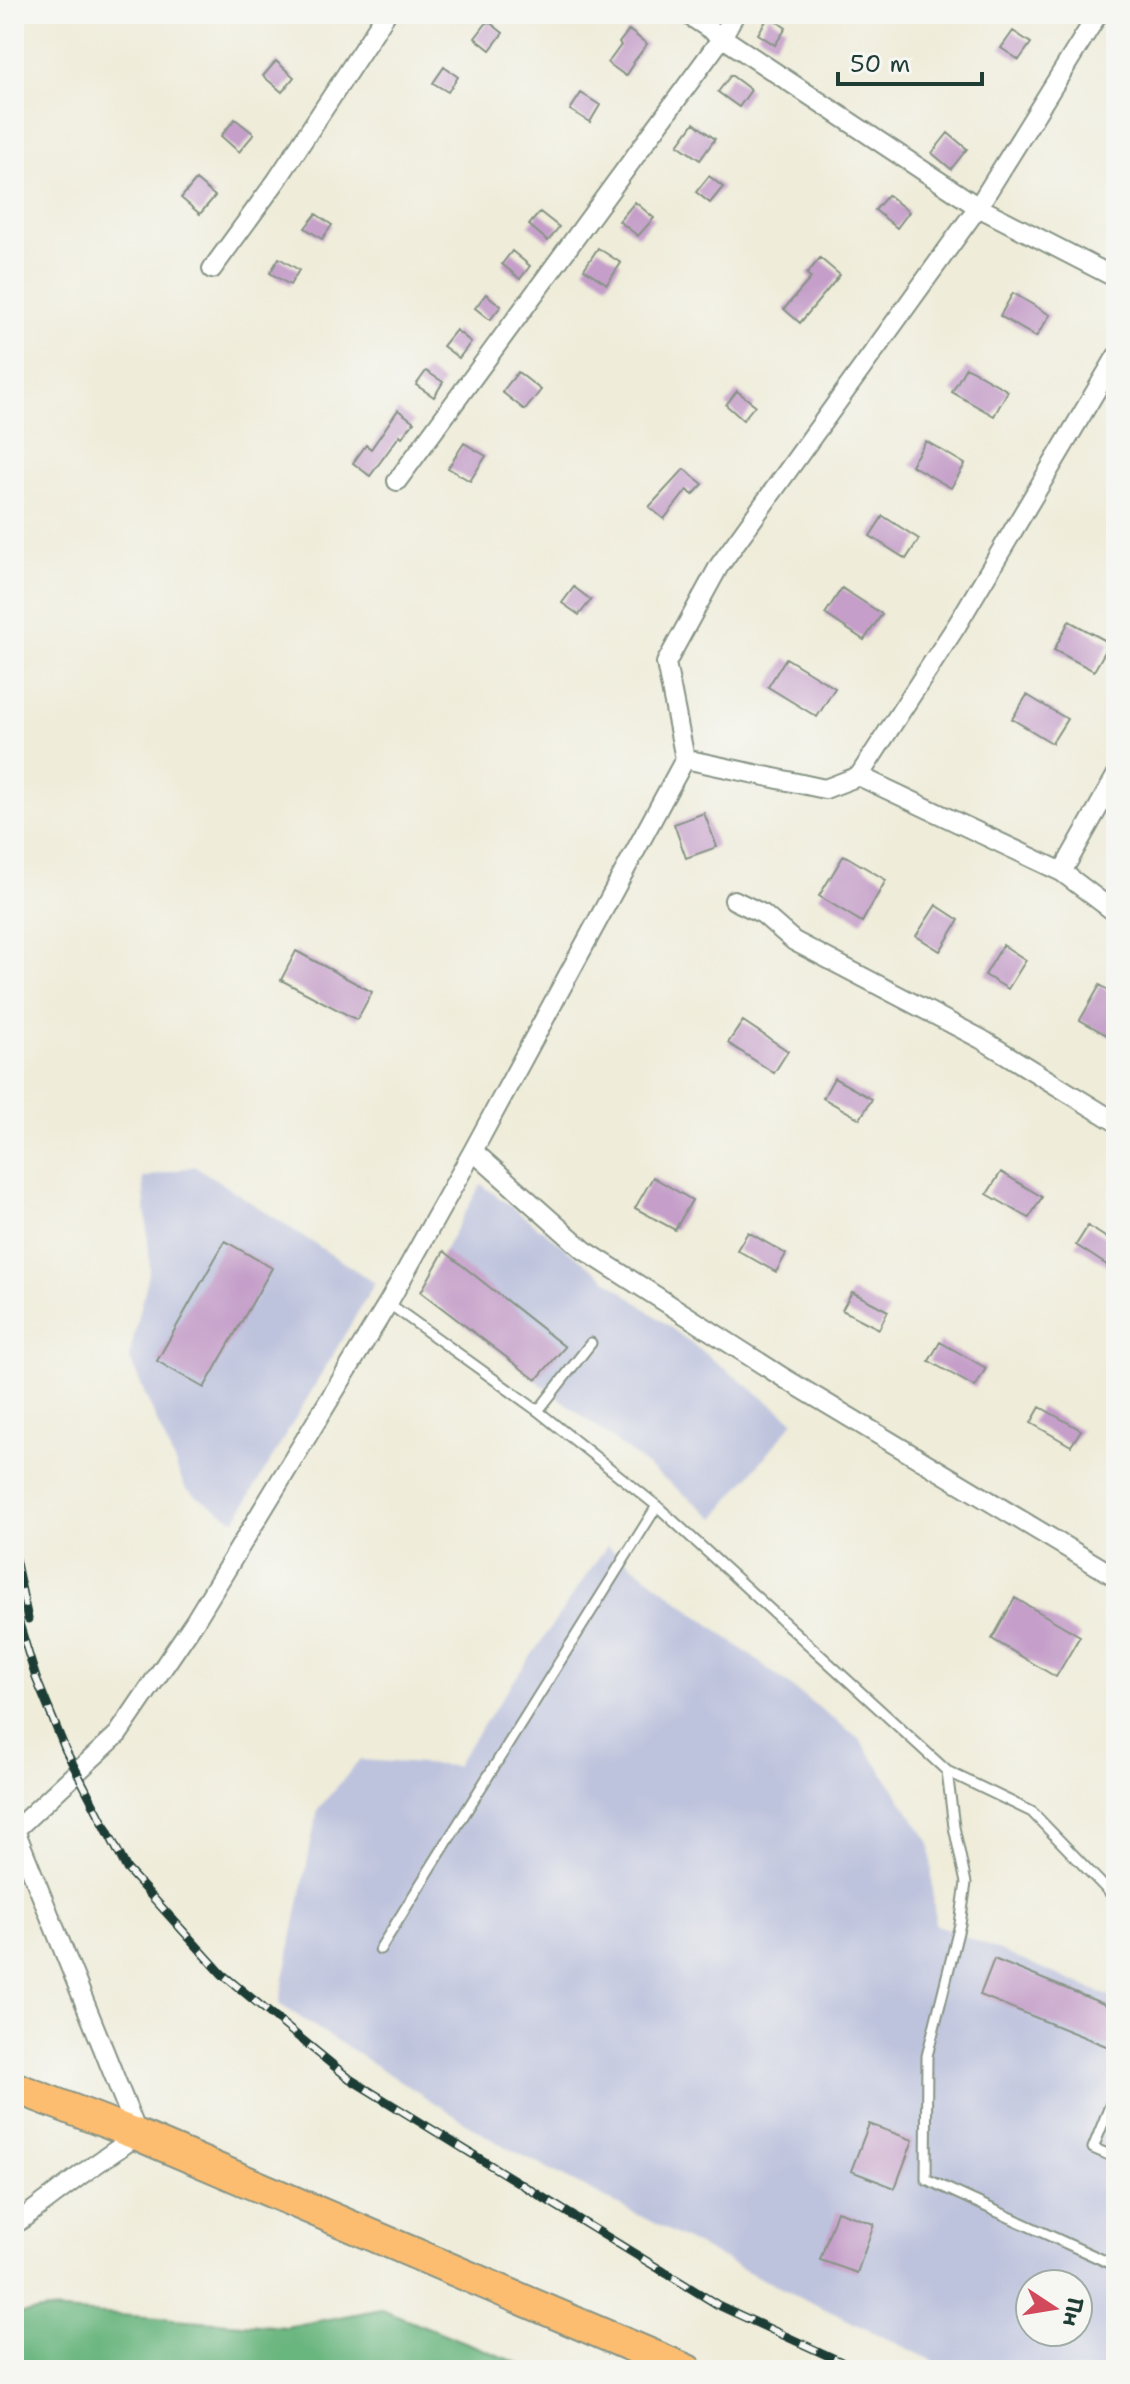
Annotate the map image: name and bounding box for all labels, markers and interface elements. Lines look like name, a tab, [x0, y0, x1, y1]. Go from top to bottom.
scale bar	[838, 36, 982, 86]
text: 50 m	[850, 48, 910, 80]
north arrow	[1014, 2268, 1094, 2348]
text: Пн	[1056, 2295, 1090, 2329]

